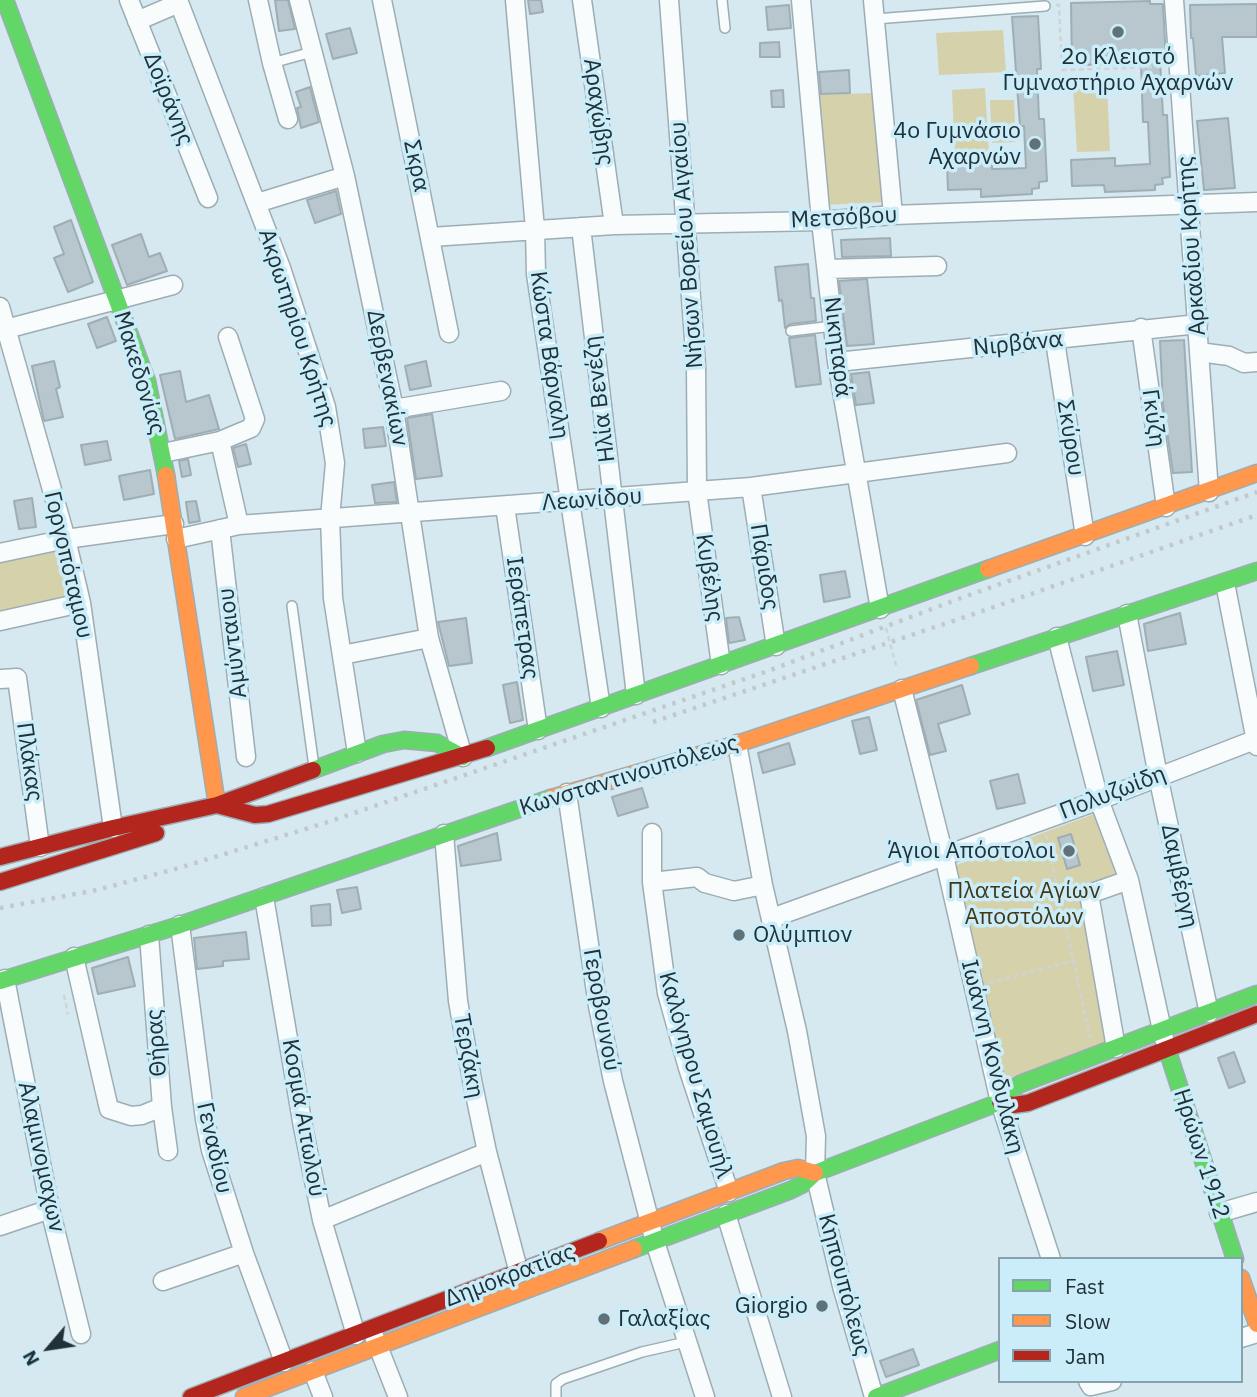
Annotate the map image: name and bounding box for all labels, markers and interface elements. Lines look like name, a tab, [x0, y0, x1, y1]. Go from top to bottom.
marker: 2ο Κλειστό Γυμναστήριο Αχαρνών	[1110, 24, 1126, 40]
place label: 2ο Κλειστό Γυμναστήριο Αχαρνών	[1003, 43, 1233, 97]
street label: Δοϊράνης	[137, 48, 199, 150]
street label: Αραχώβης	[577, 57, 619, 167]
place label: 4ο Γυμνάσιο Αχαρνών	[893, 117, 1021, 171]
street label: Νήσων Βορείου Αιγαίου	[665, 120, 709, 370]
marker: 4ο Γυμνάσιο Αχαρνών	[1027, 136, 1043, 152]
street label: Σκρα	[397, 137, 435, 195]
street label: Αρκαδίου Κρήτης	[1172, 155, 1212, 337]
street label: Μετσόβου	[790, 201, 898, 235]
street label: Ακρωτηρίου Κρήτης	[252, 226, 342, 430]
street label: Κώστα Βάρναλη	[524, 269, 574, 441]
street label: Νικηταρά	[817, 295, 857, 399]
street label: Δερβενακίων	[360, 307, 414, 449]
street label: Μακεδονίας	[107, 308, 171, 438]
street label: Νιρβάνα	[972, 326, 1064, 362]
street label: Ηλία Βενέζη	[579, 334, 621, 464]
street label: Γκύζη	[1135, 387, 1171, 449]
street label: Σκύρου	[1050, 398, 1090, 478]
street label: Λεωνίδου	[541, 483, 643, 517]
street label: Γοργοπόταμου	[38, 489, 98, 641]
street label: Πάριδος	[744, 522, 784, 612]
street label: Κυβέλης	[689, 532, 729, 624]
street label: Ιεράπετρας	[500, 555, 544, 681]
street label: Αμύνταιου	[213, 586, 253, 700]
street label: Πλάκας	[10, 721, 48, 803]
street label: Κωνσταντινουπόλεως	[516, 730, 742, 822]
street label: Πολυζωίδη	[1056, 760, 1170, 826]
street label: Δαμβέργη	[1155, 821, 1203, 931]
place label: Άγιοι Απόστολοι	[888, 837, 1055, 865]
marker: Άγιοι Απόστολοι	[1061, 843, 1077, 859]
park label: Πλατεία Αγίων Αποστόλων	[948, 877, 1100, 931]
place label: Ολύμπιον	[753, 921, 852, 949]
marker: Ολύμπιον	[731, 927, 747, 943]
street label: Γεροβουνού	[577, 947, 625, 1073]
street label: Ιωάννη Κονδυλάκη	[955, 957, 1029, 1157]
street label: Καλόγηρου Σαμουήλ	[652, 969, 738, 1181]
street label: Θήρας	[141, 1008, 173, 1078]
street label: Τερζάκη	[447, 1012, 489, 1100]
street label: Κοσμά Αιτωλού	[276, 1037, 330, 1199]
street label: Αλαμινομαχων	[12, 1079, 70, 1235]
street label: Ηρώων 1912	[1167, 1085, 1235, 1223]
street label: Γεναδίου	[190, 1100, 238, 1196]
street label: Κηπουπόλεως	[812, 1211, 876, 1359]
street label: Δημοκρατίας	[441, 1239, 579, 1313]
legend	[998, 1257, 1243, 1383]
text: Fast	[1065, 1272, 1105, 1300]
place label: Giorgio	[735, 1292, 808, 1320]
marker: Giorgio	[814, 1298, 830, 1314]
place label: Γαλαξίας	[618, 1305, 711, 1333]
text: Slow	[1065, 1307, 1111, 1335]
marker: Γαλαξίας	[596, 1311, 612, 1327]
north arrow	[14, 1313, 84, 1383]
text: Jam	[1065, 1342, 1105, 1370]
text: N	[17, 1346, 44, 1370]

